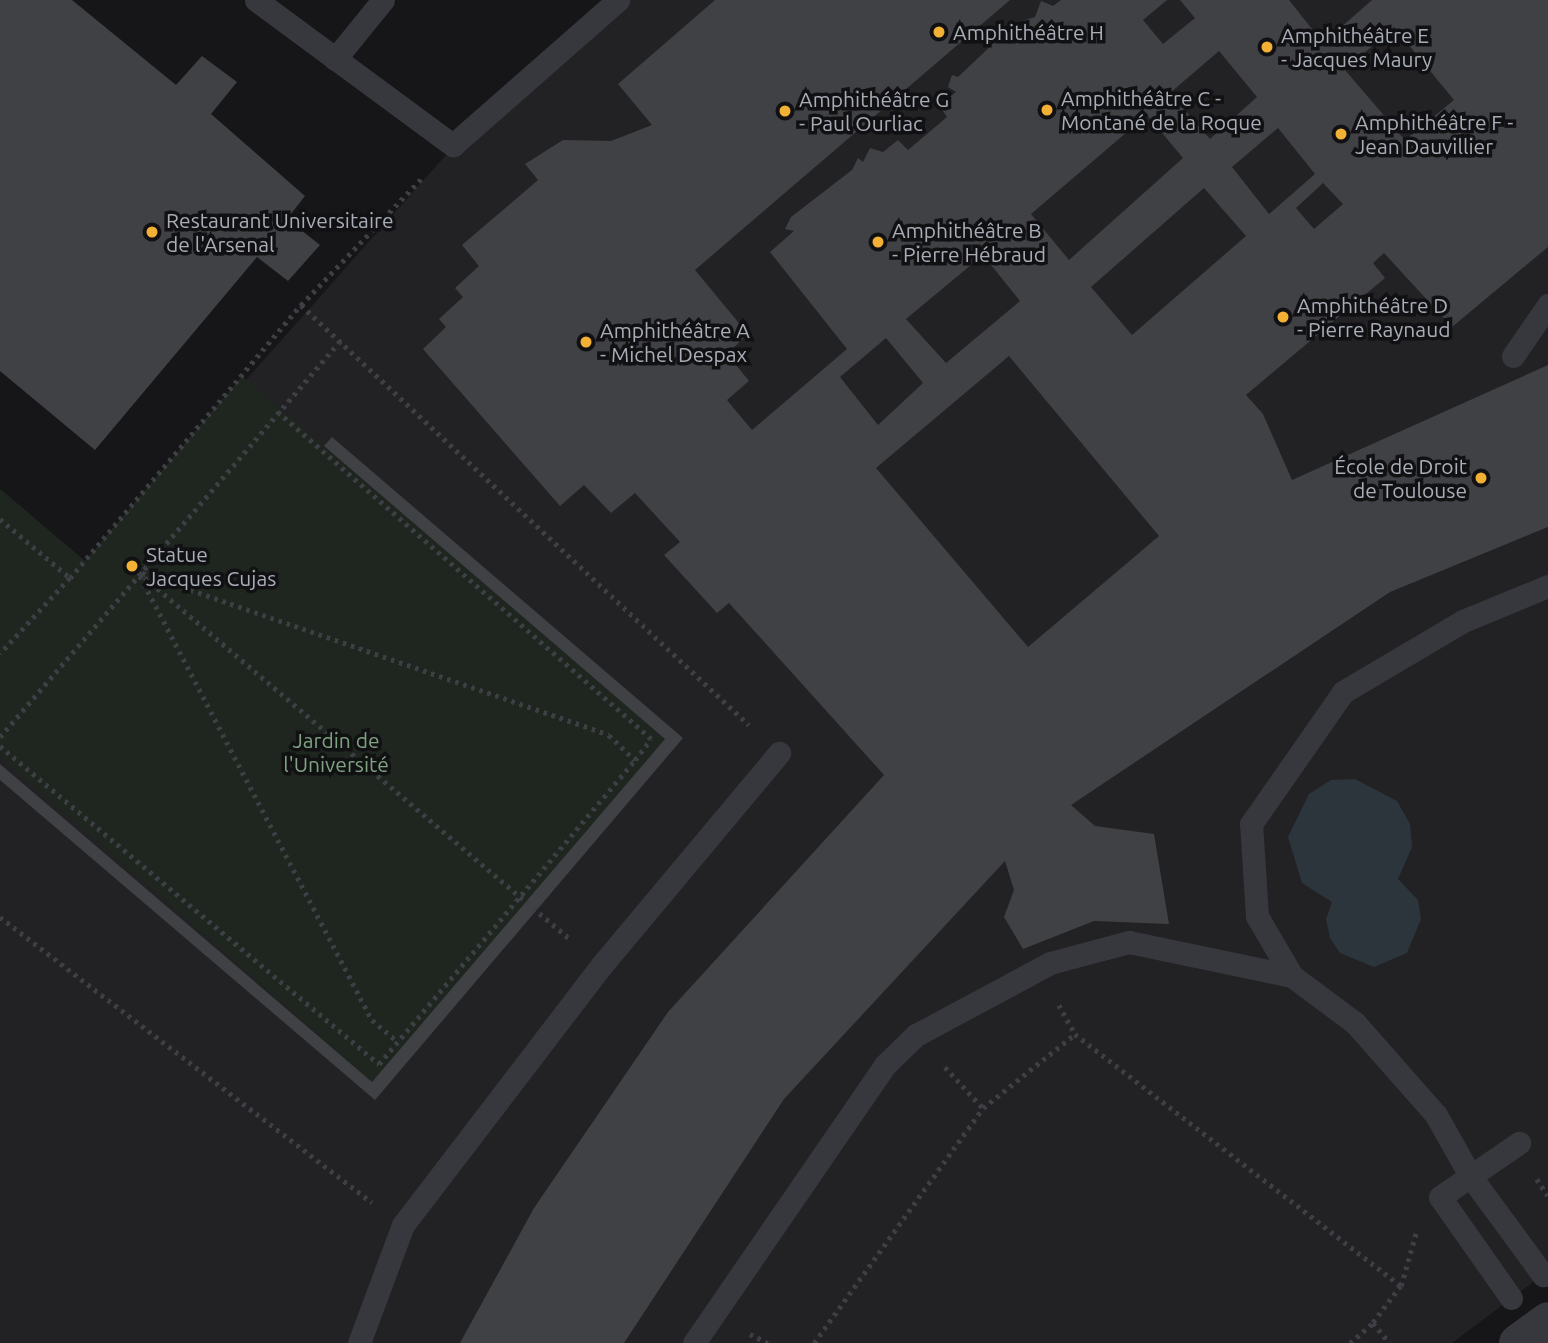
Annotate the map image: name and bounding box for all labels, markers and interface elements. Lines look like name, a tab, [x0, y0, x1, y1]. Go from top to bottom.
place label: Amphithéâtre H	[953, 19, 1104, 45]
place label: Amphithéâtre E - Jacques Maury	[1281, 22, 1432, 72]
marker: Amphithéâtre H	[931, 24, 947, 40]
marker: Amphithéâtre E - Jacques Maury	[1259, 39, 1275, 55]
place label: Amphithéâtre C - Montané de la Roque	[1061, 85, 1262, 135]
place label: Amphithéâtre G - Paul Ourliac	[799, 86, 949, 136]
marker: Amphithéâtre C - Montané de la Roque	[1039, 102, 1055, 118]
marker: Amphithéâtre G - Paul Ourliac	[777, 103, 793, 119]
place label: Amphithéâtre F - Jean Dauvillier	[1355, 109, 1513, 159]
marker: Amphithéâtre F - Jean Dauvillier	[1333, 126, 1349, 142]
place label: Restaurant Universitaire de l'Arsenal	[166, 207, 394, 257]
place label: Amphithéâtre B - Pierre Hébraud	[892, 217, 1046, 267]
marker: Restaurant Universitaire de l'Arsenal	[144, 224, 160, 240]
marker: Amphithéâtre B - Pierre Hébraud	[870, 234, 886, 250]
place label: Amphithéâtre D - Pierre Raynaud	[1297, 292, 1450, 342]
marker: Amphithéâtre D - Pierre Raynaud	[1275, 309, 1291, 325]
place label: Amphithéâtre A - Michel Despax	[600, 317, 750, 367]
marker: Amphithéâtre A - Michel Despax	[578, 334, 594, 350]
place label: École de Droit de Toulouse	[1334, 453, 1467, 503]
marker: École de Droit de Toulouse	[1473, 470, 1489, 486]
place label: Statue Jacques Cujas	[146, 541, 276, 591]
marker: Statue Jacques Cujas	[124, 558, 140, 574]
park label: Jardin de l'Université	[283, 727, 389, 777]

